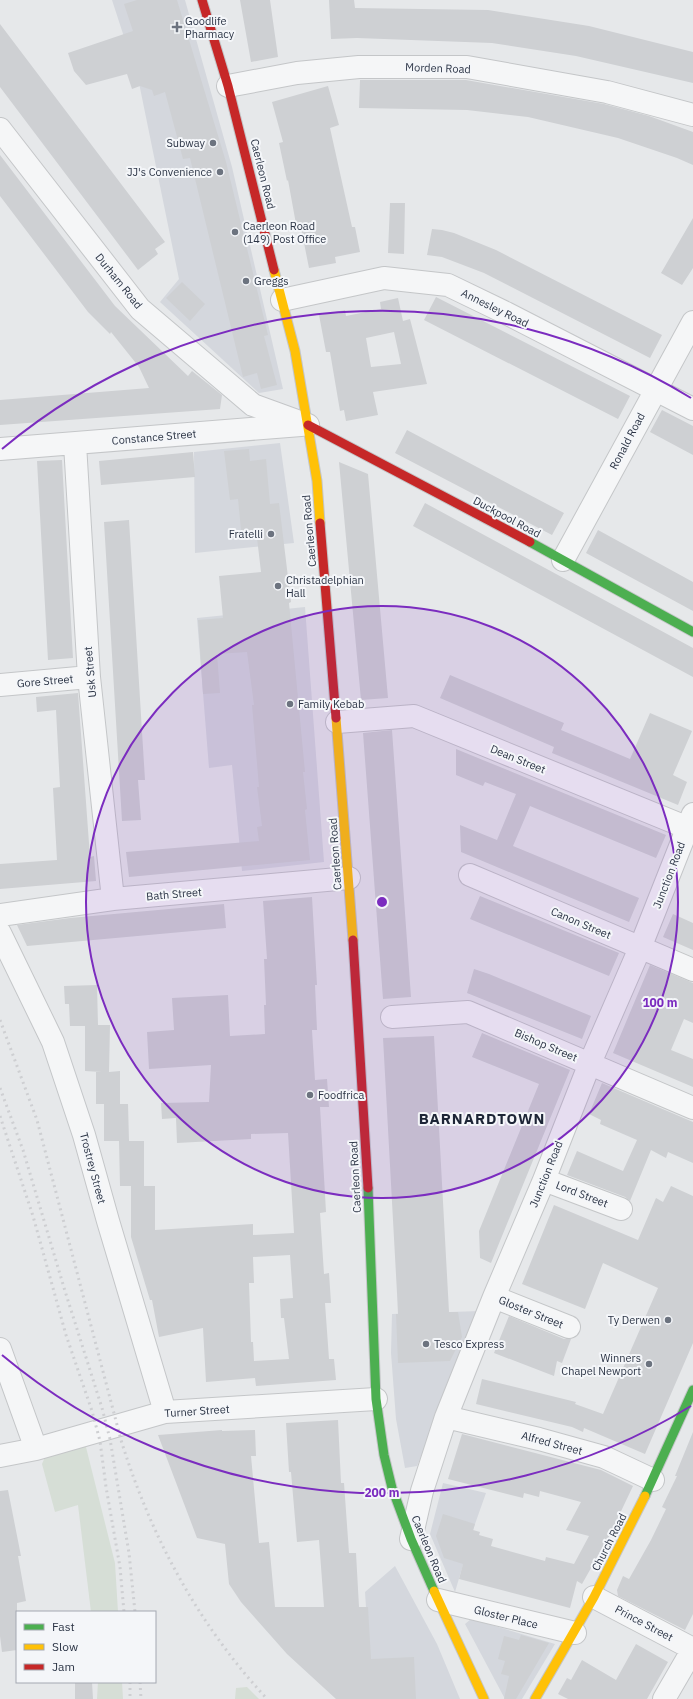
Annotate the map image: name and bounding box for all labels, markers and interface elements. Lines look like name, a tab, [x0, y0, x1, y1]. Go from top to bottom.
place label: Goodlife Pharmacy	[185, 14, 235, 41]
marker: Goodlife Pharmacy	[172, 22, 182, 32]
street label: Morden Road	[405, 60, 471, 76]
place label: Subway	[166, 136, 206, 150]
street label: Caerleon Road	[247, 137, 279, 211]
marker: Subway	[208, 138, 218, 148]
place label: JJ's Convenience	[127, 165, 212, 179]
marker: JJ's Convenience	[215, 167, 225, 177]
place label: Caerleon Road (149) Post Office	[243, 219, 326, 246]
marker: Caerleon Road (149) Post Office	[230, 227, 240, 237]
street label: Durham Road	[92, 250, 146, 312]
place label: Greggs	[254, 274, 289, 288]
marker: Greggs	[241, 276, 251, 286]
street label: Annesley Road	[459, 286, 531, 330]
street label: Ronald Road	[606, 410, 648, 472]
street label: Constance Street	[111, 426, 197, 448]
street label: Duckpool Road	[471, 493, 543, 541]
street label: Caerleon Road	[299, 494, 319, 568]
place label: Fratelli	[229, 527, 263, 541]
marker: Fratelli	[266, 529, 276, 539]
place label: Christadelphian Hall	[286, 573, 364, 600]
marker: Christadelphian Hall	[273, 581, 283, 591]
street label: Usk Street	[81, 646, 99, 698]
street label: Gore Street	[16, 672, 74, 690]
place label: Family Kebab	[298, 697, 364, 711]
marker: Family Kebab	[285, 699, 295, 709]
street label: Dean Street	[488, 742, 548, 776]
street label: Caerleon Road	[326, 818, 344, 890]
street label: Junction Road	[650, 840, 688, 910]
street label: Bath Street	[146, 885, 203, 903]
centre of rings	[375, 895, 389, 909]
street label: Canon Street	[549, 904, 613, 942]
text: 100 m	[642, 995, 678, 1010]
street label: Bishop Street	[512, 1025, 580, 1065]
place label: Foodfrica	[318, 1088, 364, 1102]
marker: Foodfrica	[305, 1090, 315, 1100]
district label: BARNARDTOWN	[419, 1109, 545, 1128]
street label: Trostrey Street	[77, 1131, 109, 1205]
street label: Junction Road	[526, 1139, 566, 1209]
street label: Caerleon Road	[346, 1141, 364, 1213]
street label: Lord Street	[554, 1178, 610, 1210]
street label: Gloster Street	[497, 1293, 566, 1331]
place label: Ty Derwen	[608, 1313, 660, 1327]
marker: Ty Derwen	[663, 1315, 673, 1325]
place label: Tesco Express	[434, 1337, 504, 1351]
marker: Tesco Express	[421, 1339, 431, 1349]
place label: Winners Chapel Newport	[561, 1351, 641, 1378]
marker: Winners Chapel Newport	[644, 1359, 654, 1369]
street label: Turner Street	[164, 1402, 230, 1420]
street label: Alfred Street	[520, 1428, 584, 1458]
text: 200 m	[364, 1485, 400, 1500]
street label: Church Road	[588, 1511, 630, 1573]
street label: Caerleon Road	[408, 1513, 450, 1585]
street label: Gloster Place	[472, 1602, 540, 1632]
street label: Prince Street	[613, 1602, 676, 1644]
legend	[16, 1611, 156, 1683]
text: Fast	[52, 1619, 75, 1634]
text: Slow	[52, 1639, 78, 1654]
text: Jam	[52, 1659, 75, 1674]

